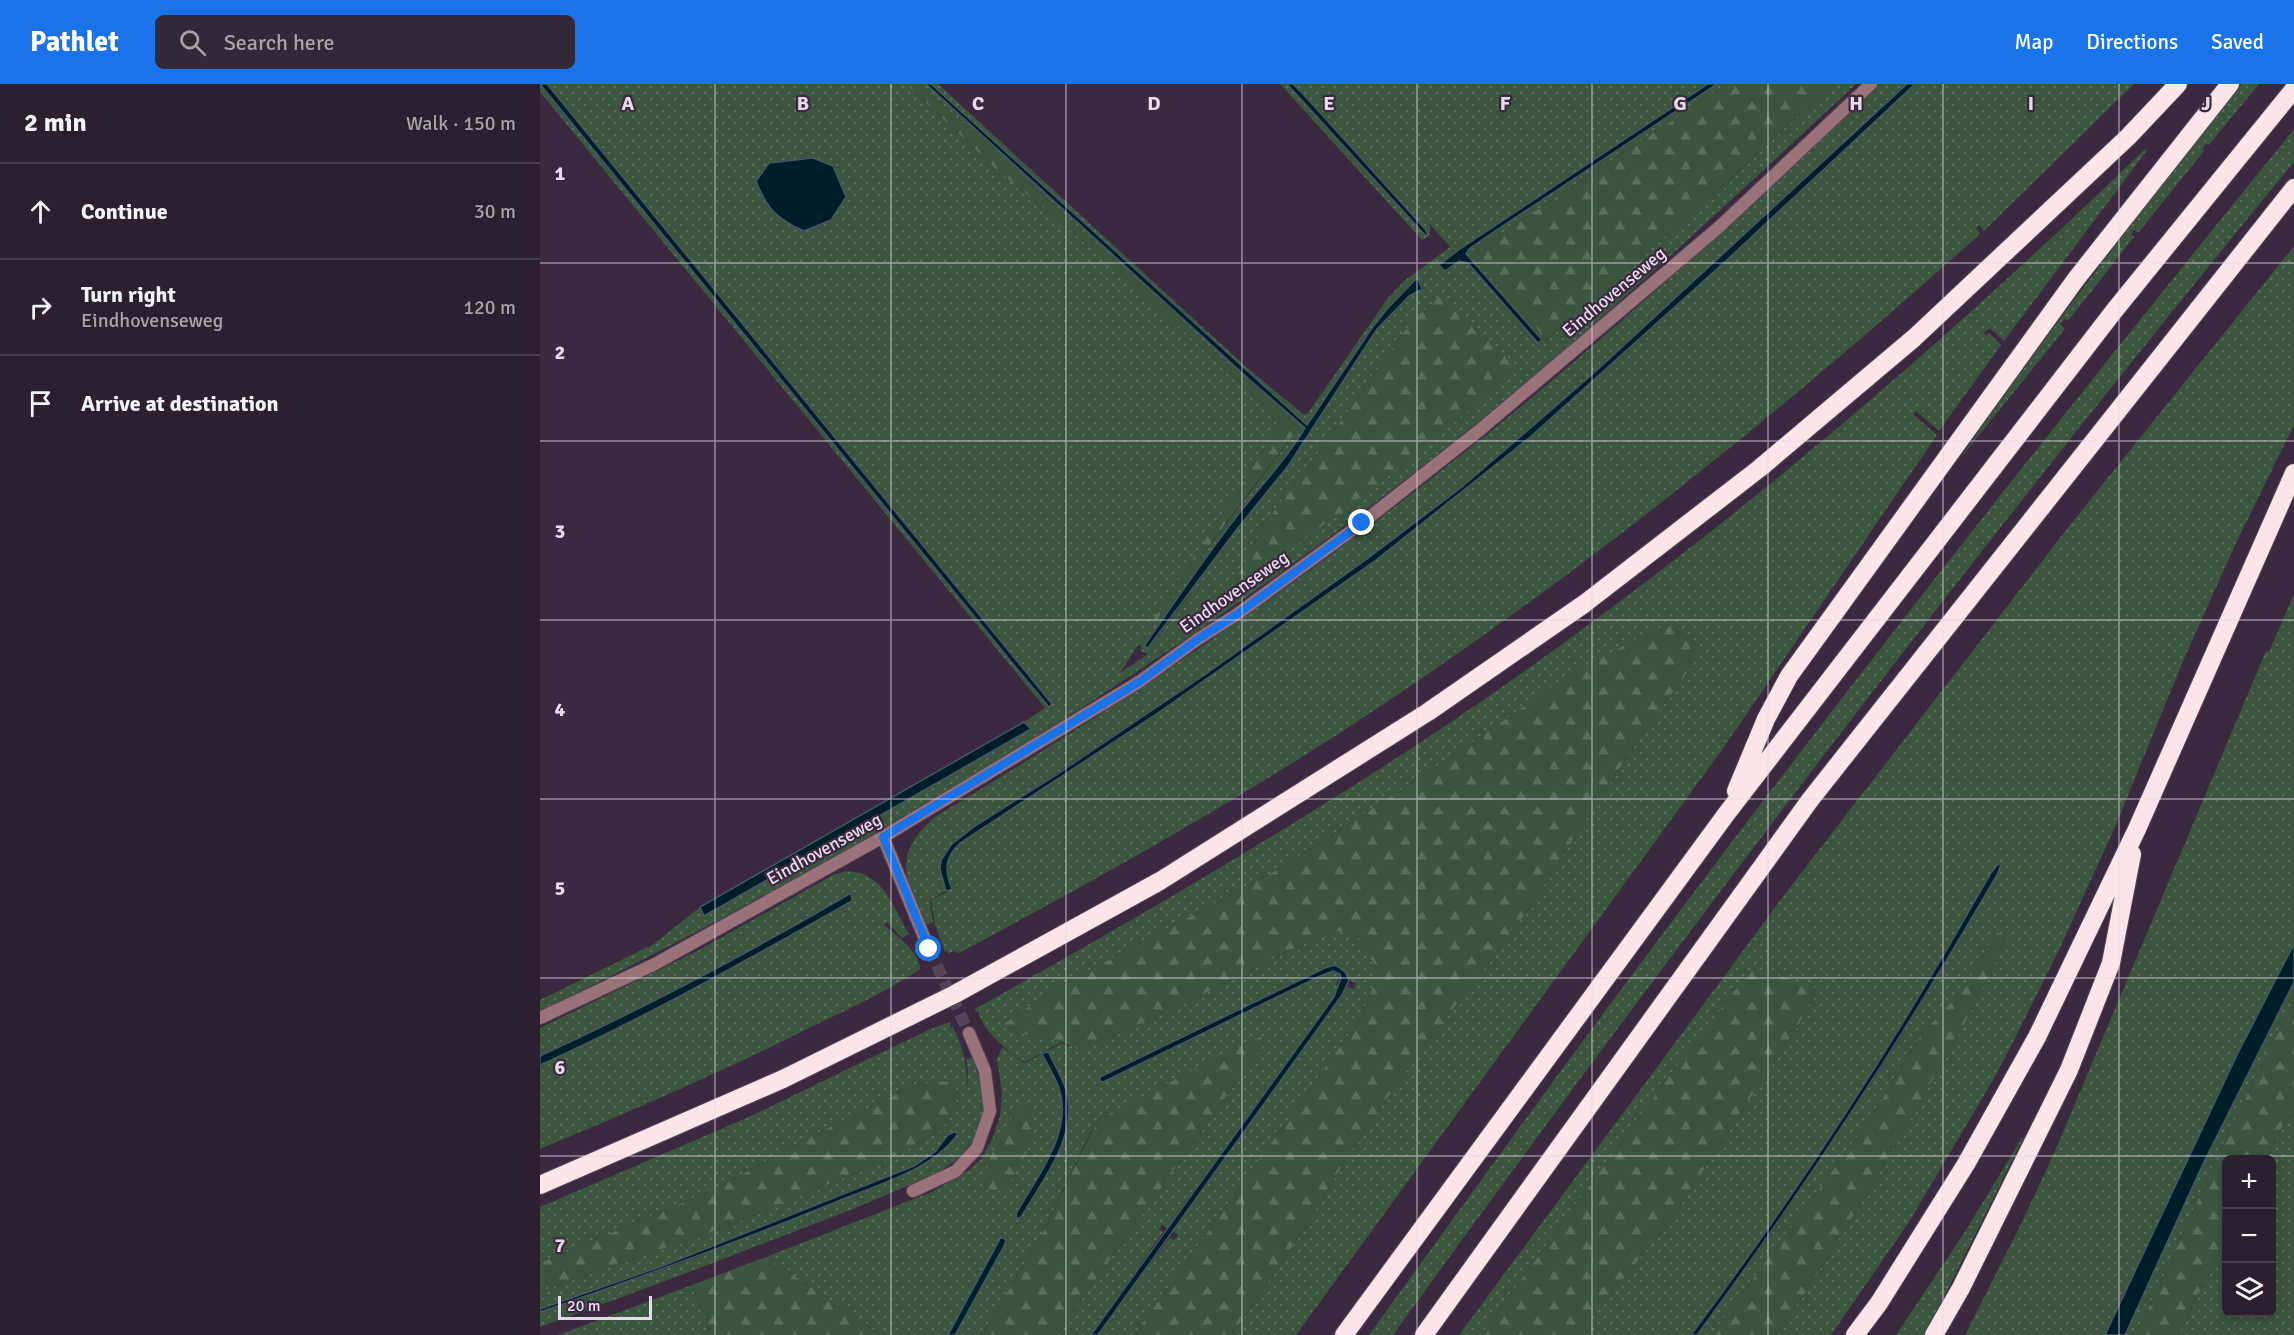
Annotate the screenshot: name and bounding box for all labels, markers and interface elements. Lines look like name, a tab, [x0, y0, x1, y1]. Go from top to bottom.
search box	[155, 15, 575, 69]
text: Pathlet	[30, 25, 119, 59]
icon: search	[176, 26, 209, 59]
text: Search here	[224, 29, 335, 56]
text: Map	[2015, 29, 2053, 55]
text: Directions	[2086, 29, 2178, 55]
text: Saved	[2211, 29, 2264, 55]
text: A	[622, 91, 635, 116]
text: B	[797, 91, 809, 116]
text: C	[972, 91, 984, 116]
text: D	[1147, 91, 1161, 116]
text: E	[1323, 91, 1335, 116]
text: F	[1500, 91, 1511, 116]
text: G	[1673, 91, 1687, 116]
text: H	[1849, 91, 1863, 116]
text: I	[2028, 91, 2034, 116]
text: J	[2201, 91, 2211, 116]
text: 2 min	[24, 107, 87, 139]
text: Walk · 150 m	[406, 111, 516, 136]
text: 1	[555, 161, 566, 186]
icon: ahead	[24, 195, 57, 228]
text: Continue	[81, 198, 168, 225]
text: 30 m	[474, 199, 516, 224]
street label: Eindhovenseweg	[1558, 242, 1670, 342]
text: Turn right	[81, 281, 176, 308]
icon: right	[24, 291, 57, 324]
text: 120 m	[463, 295, 516, 320]
text: Eindhovenseweg	[81, 308, 223, 333]
text: 2	[555, 340, 565, 365]
icon: arrive	[24, 387, 57, 420]
text: Arrive at destination	[81, 390, 278, 417]
route end	[1348, 509, 1374, 535]
text: 3	[555, 519, 565, 544]
street label: Eindhovenseweg	[1175, 546, 1293, 638]
text: 4	[555, 697, 566, 722]
street label: Eindhovenseweg	[763, 808, 885, 890]
text: 5	[555, 876, 565, 901]
route start	[915, 935, 941, 961]
text: 6	[555, 1055, 566, 1080]
map controls	[2222, 1155, 2276, 1317]
button: +	[2222, 1155, 2276, 1209]
button: −	[2222, 1209, 2276, 1263]
text: 7	[555, 1233, 566, 1258]
button: layers	[2222, 1263, 2276, 1317]
scale bar	[558, 1293, 652, 1320]
text: 20 m	[567, 1296, 601, 1316]

